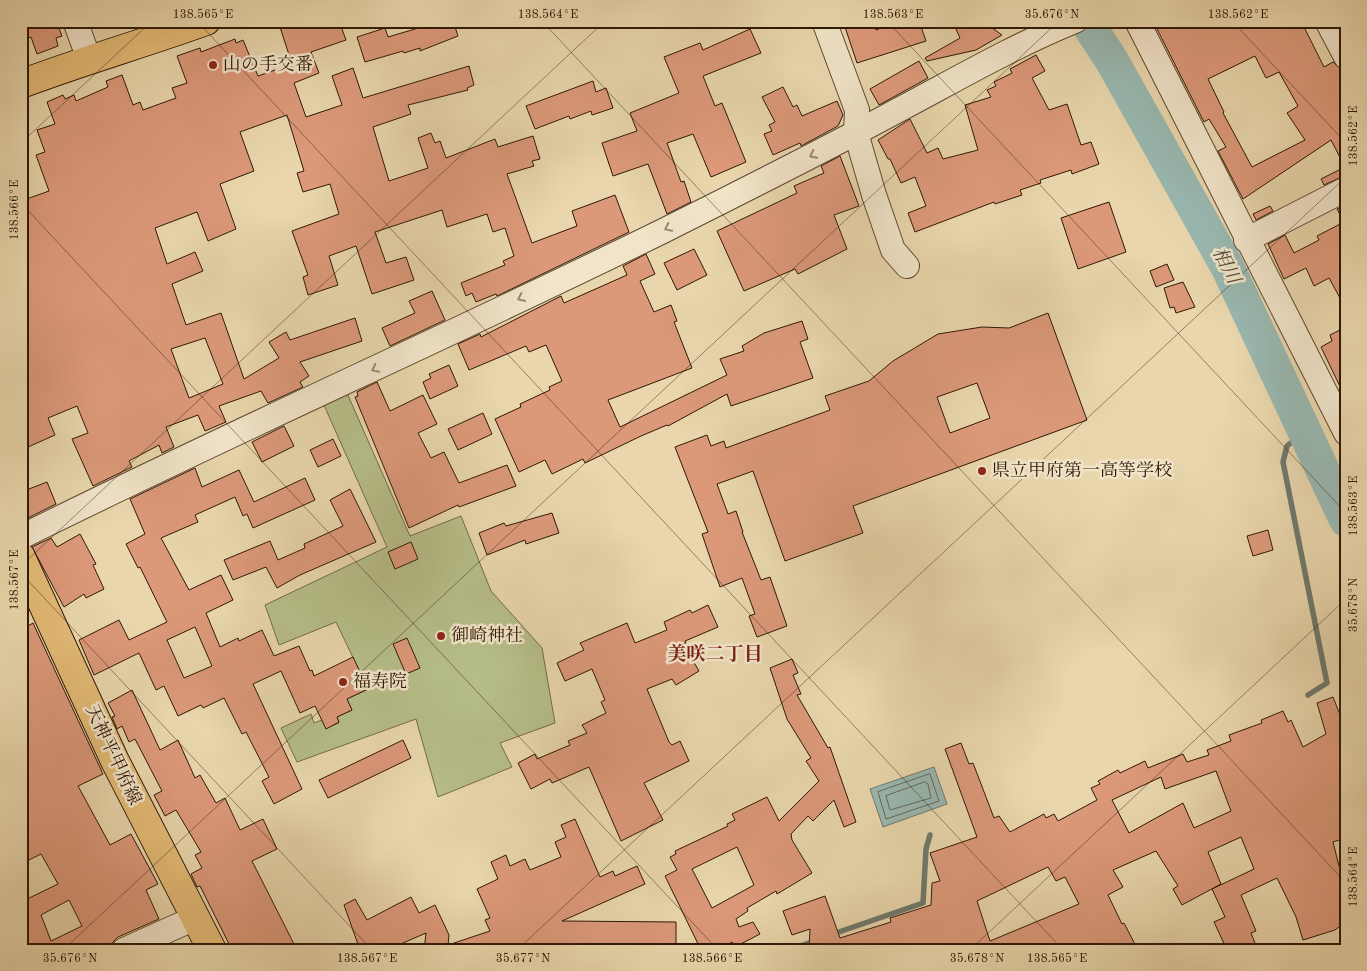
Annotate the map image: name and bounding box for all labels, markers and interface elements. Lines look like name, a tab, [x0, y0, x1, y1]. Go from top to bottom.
text: 138.565°E	[173, 8, 233, 21]
text: 138.564°E	[518, 8, 578, 21]
text: 138.563°E	[863, 8, 923, 21]
text: 35.676°N	[1025, 8, 1079, 21]
text: 138.562°E	[1208, 8, 1268, 21]
place label: 山の手交番	[223, 54, 313, 74]
marker: 山の手交番	[207, 59, 219, 71]
text: 138.562°E	[1347, 106, 1360, 166]
one-way arrow	[809, 149, 818, 159]
text: 138.566°E	[8, 180, 21, 240]
one-way arrow	[664, 222, 673, 232]
water label: 相川	[1208, 244, 1245, 289]
one-way arrow	[517, 292, 526, 303]
one-way arrow	[371, 362, 380, 373]
place label: 県立甲府第一高等学校	[992, 460, 1172, 480]
marker: 県立甲府第一高等学校	[976, 465, 988, 477]
text: 138.563°E	[1347, 476, 1360, 536]
text: 138.567°E	[8, 550, 21, 610]
text: 35.678°N	[1347, 578, 1360, 632]
place label: 御崎神社	[451, 625, 523, 645]
marker: 御崎神社	[435, 630, 447, 642]
district label: 美咲二丁目	[667, 643, 763, 665]
place label: 福寿院	[353, 671, 407, 691]
marker: 福寿院	[337, 676, 349, 688]
street label: 天神平甲府線	[82, 701, 146, 808]
text: 138.564°E	[1347, 847, 1360, 907]
text: 35.676°N	[43, 952, 97, 965]
text: 138.567°E	[337, 952, 397, 965]
text: 35.677°N	[496, 952, 550, 965]
text: 138.566°E	[682, 952, 742, 965]
text: 35.678°N	[950, 952, 1004, 965]
text: 138.565°E	[1027, 952, 1087, 965]

